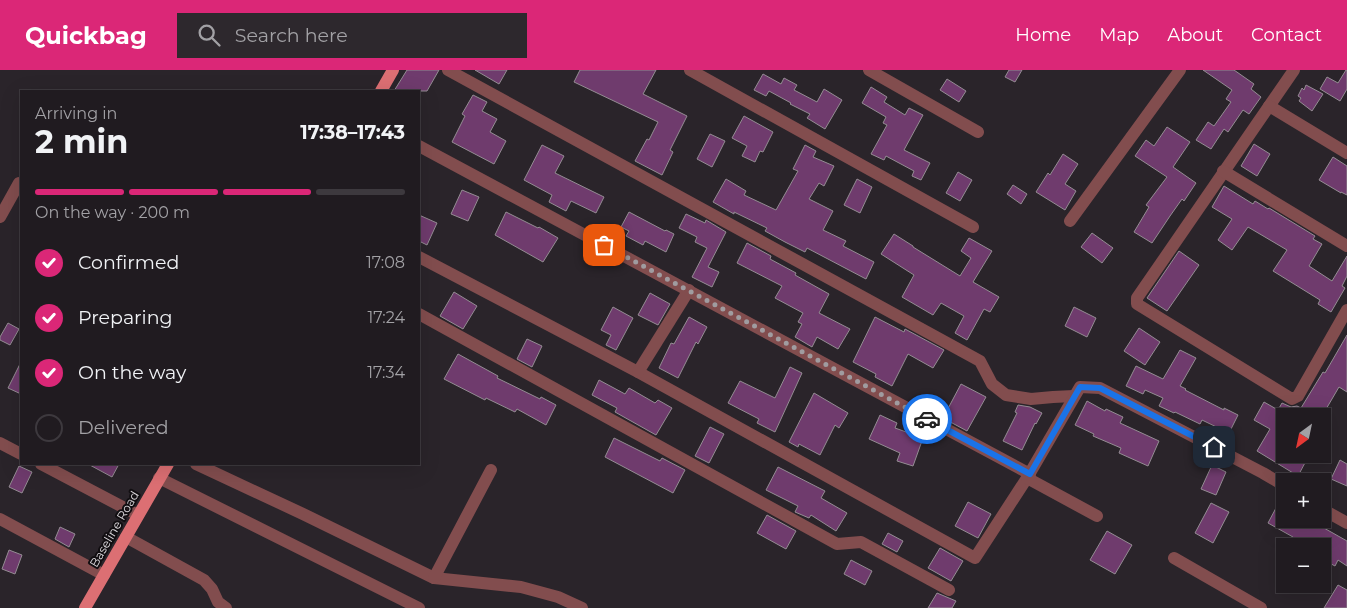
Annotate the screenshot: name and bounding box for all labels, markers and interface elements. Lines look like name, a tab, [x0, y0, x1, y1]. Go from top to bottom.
search box	[177, 13, 527, 58]
text: Quickbag	[25, 21, 147, 50]
icon: search	[195, 21, 223, 49]
text: Search here	[235, 24, 348, 47]
text: Home	[1015, 24, 1071, 46]
text: Map	[1099, 24, 1139, 46]
text: About	[1167, 24, 1223, 46]
text: Contact	[1251, 24, 1322, 46]
text: Arriving in	[35, 104, 117, 123]
text: 17:38–17:43	[300, 121, 405, 144]
text: 2 min	[35, 122, 128, 161]
text: On the way · 200 m	[35, 203, 190, 222]
pin	[583, 224, 625, 266]
icon: bag	[590, 231, 618, 259]
icon: check	[35, 249, 63, 277]
text: Confirmed	[78, 251, 179, 274]
text: 17:08	[366, 253, 405, 272]
icon: check	[35, 304, 63, 332]
text: Preparing	[78, 306, 173, 329]
text: 17:24	[367, 308, 405, 327]
icon: check	[35, 359, 63, 387]
text: On the way	[78, 361, 186, 384]
text: 17:34	[367, 363, 405, 382]
courier	[902, 394, 952, 444]
icon: car	[913, 405, 941, 433]
north arrow	[1276, 408, 1331, 462]
map controls	[1276, 408, 1331, 593]
text: Delivered	[78, 416, 169, 439]
pin	[1193, 426, 1235, 468]
icon: home	[1200, 433, 1228, 461]
button: +	[1276, 473, 1331, 528]
street label: Baseline Road	[86, 488, 142, 570]
button: −	[1276, 538, 1331, 593]

